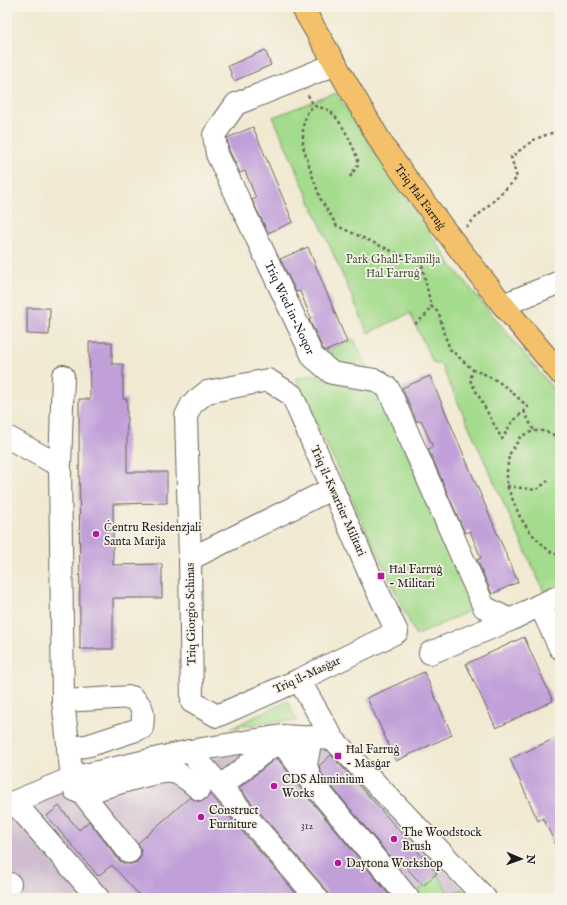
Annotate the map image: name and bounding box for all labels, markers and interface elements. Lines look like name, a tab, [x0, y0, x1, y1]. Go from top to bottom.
street label: Triq Ħal Farruġ	[391, 161, 449, 233]
park label: Park Għall-Familja Ħal Farruġ	[346, 252, 441, 281]
street label: Triq Wied in-Noqor	[261, 259, 318, 357]
street label: Triq il-Kwartier Militari	[306, 443, 369, 559]
place label: Ċentru Residenzjali Santa Marija	[104, 519, 202, 549]
marker: Ċentru Residenzjali Santa Marija	[91, 529, 101, 539]
street label: Triq Giorgio Schinas	[183, 562, 200, 666]
place label: Ħal Farruġ - Militari	[389, 562, 442, 591]
marker: Ħal Farruġ - Militari	[376, 571, 386, 581]
street label: Triq il-Masġar	[271, 653, 344, 698]
place label: Ħal Farruġ - Masġar	[346, 742, 399, 771]
marker: Ħal Farruġ - Masġar	[333, 751, 343, 761]
place label: CDS Aluminium Works	[282, 772, 364, 801]
marker: CDS Aluminium Works	[269, 781, 279, 791]
place label: Construct Furniture	[209, 803, 259, 832]
marker: Construct Furniture	[196, 812, 206, 822]
house number: 312	[301, 820, 313, 833]
place label: The Woodstock Brush	[402, 825, 482, 854]
marker: The Woodstock Brush	[389, 834, 399, 844]
north arrow	[501, 839, 541, 879]
text: N	[523, 853, 537, 865]
place label: Daytona Workshop	[346, 856, 443, 872]
marker: Daytona Workshop	[333, 858, 343, 868]

